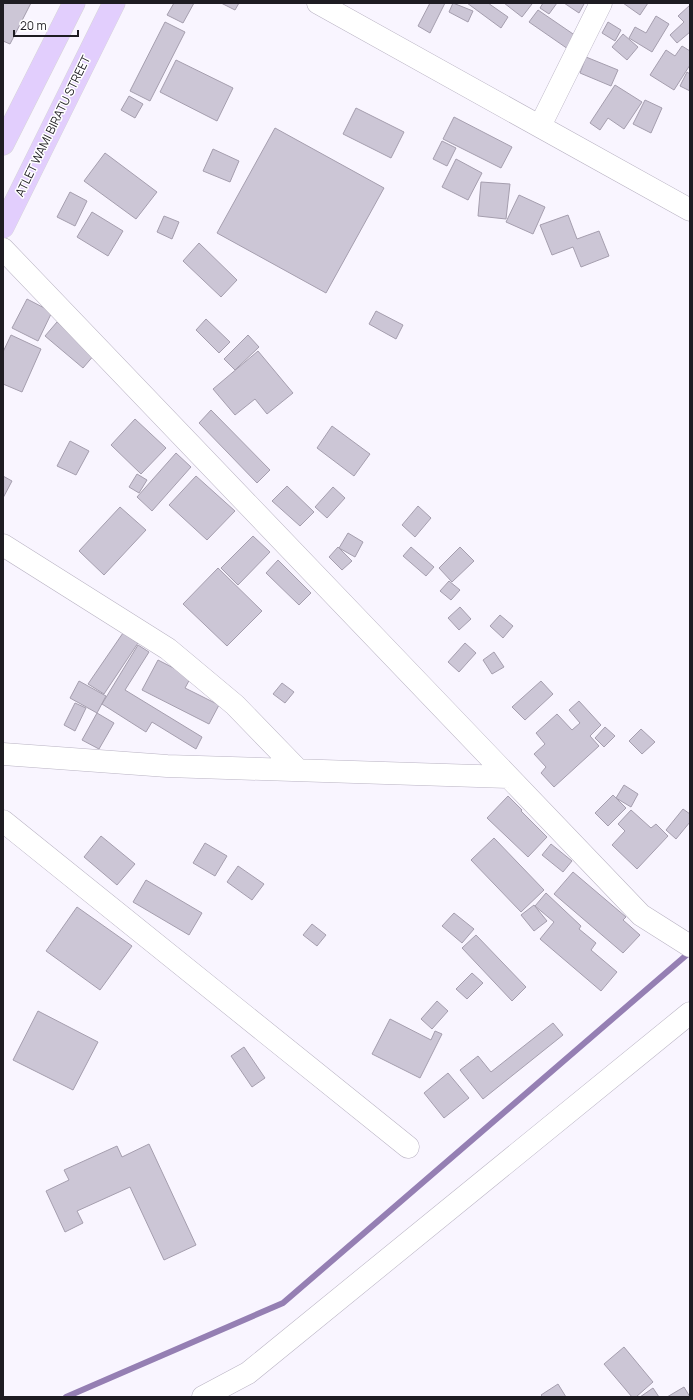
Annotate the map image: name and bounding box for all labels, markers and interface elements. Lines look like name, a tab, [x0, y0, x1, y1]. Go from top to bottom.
scale bar	[14, 12, 78, 38]
text: 20 m	[20, 17, 47, 34]
street label: ATLET WAMI BIRATU STREET	[11, 52, 95, 199]

